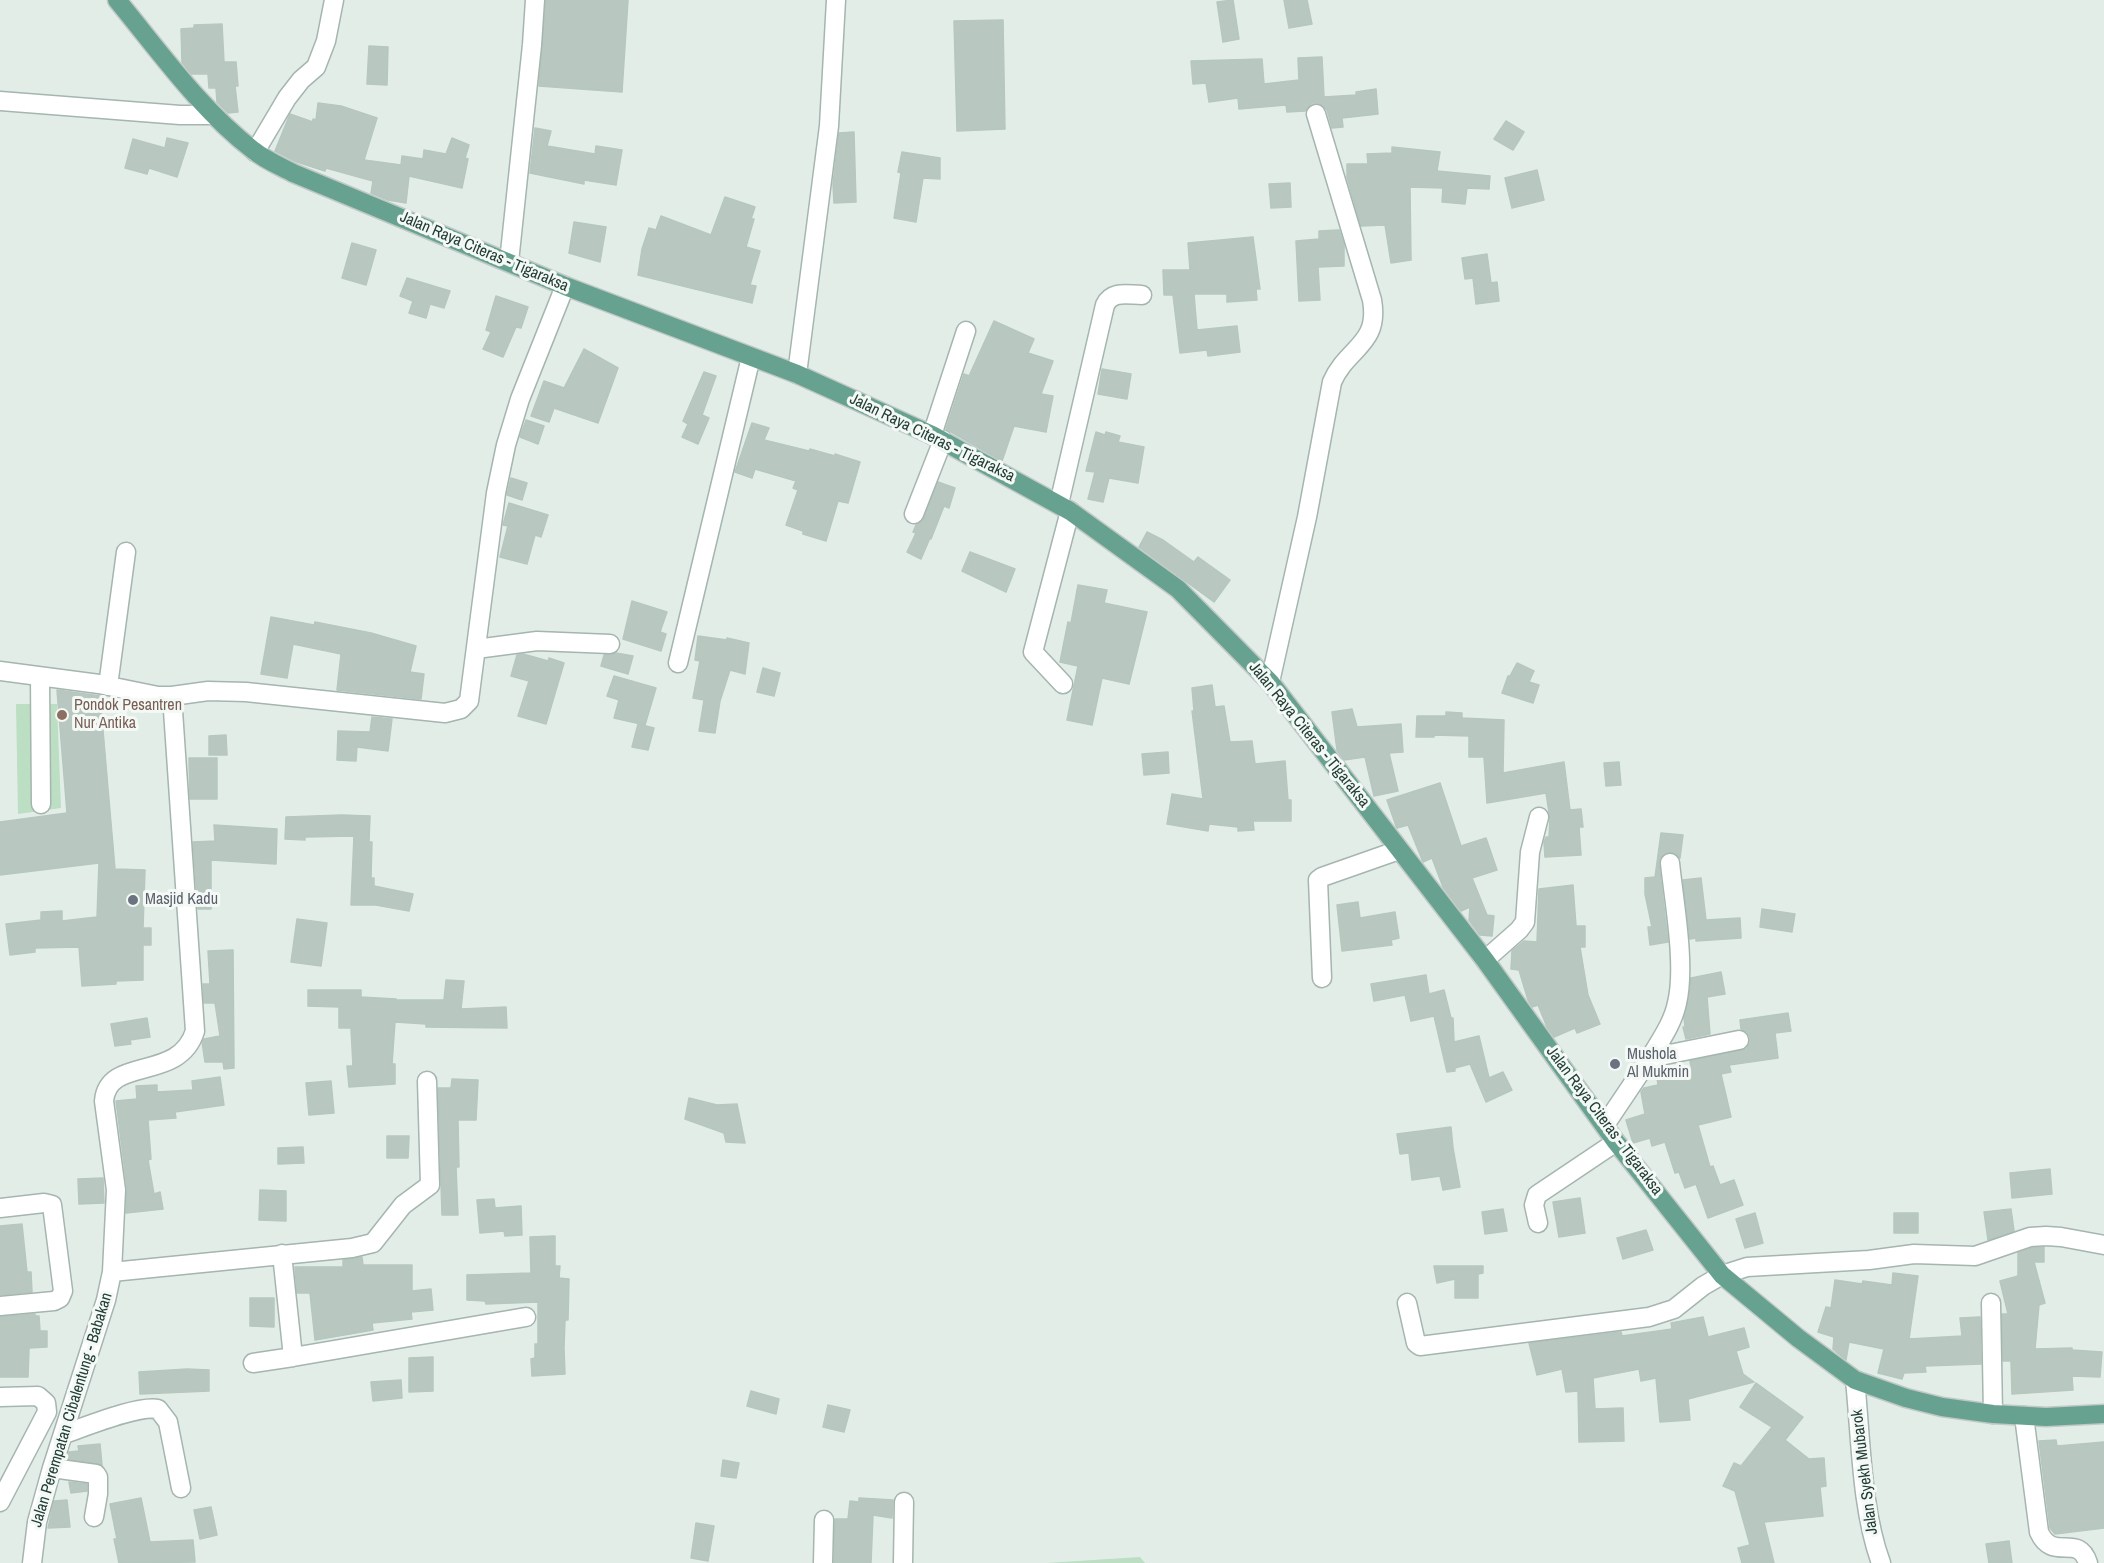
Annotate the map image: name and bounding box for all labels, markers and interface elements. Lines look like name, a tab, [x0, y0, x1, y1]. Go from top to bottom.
street label: Jalan Raya Citeras - Tigaraksa	[397, 208, 571, 296]
street label: Jalan Raya Citeras - Tigaraksa	[846, 390, 1018, 486]
street label: Jalan Raya Citeras - Tigaraksa	[1244, 659, 1374, 811]
place label: Pondok Pesantren Nur Antika	[74, 696, 182, 734]
marker: Pondok Pesantren Nur Antika	[55, 708, 69, 722]
place label: Masjid Kadu	[145, 890, 218, 910]
marker: Masjid Kadu	[126, 893, 140, 907]
street label: Jalan Raya Citeras - Tigaraksa	[1542, 1043, 1666, 1199]
place label: Mushola Al Mukmin	[1627, 1045, 1689, 1083]
marker: Mushola Al Mukmin	[1608, 1057, 1622, 1071]
street label: Jalan Perempatan Cibalentung - Babakan	[27, 1290, 117, 1530]
street label: Jalan Syekh Mubarok	[1848, 1408, 1882, 1536]

